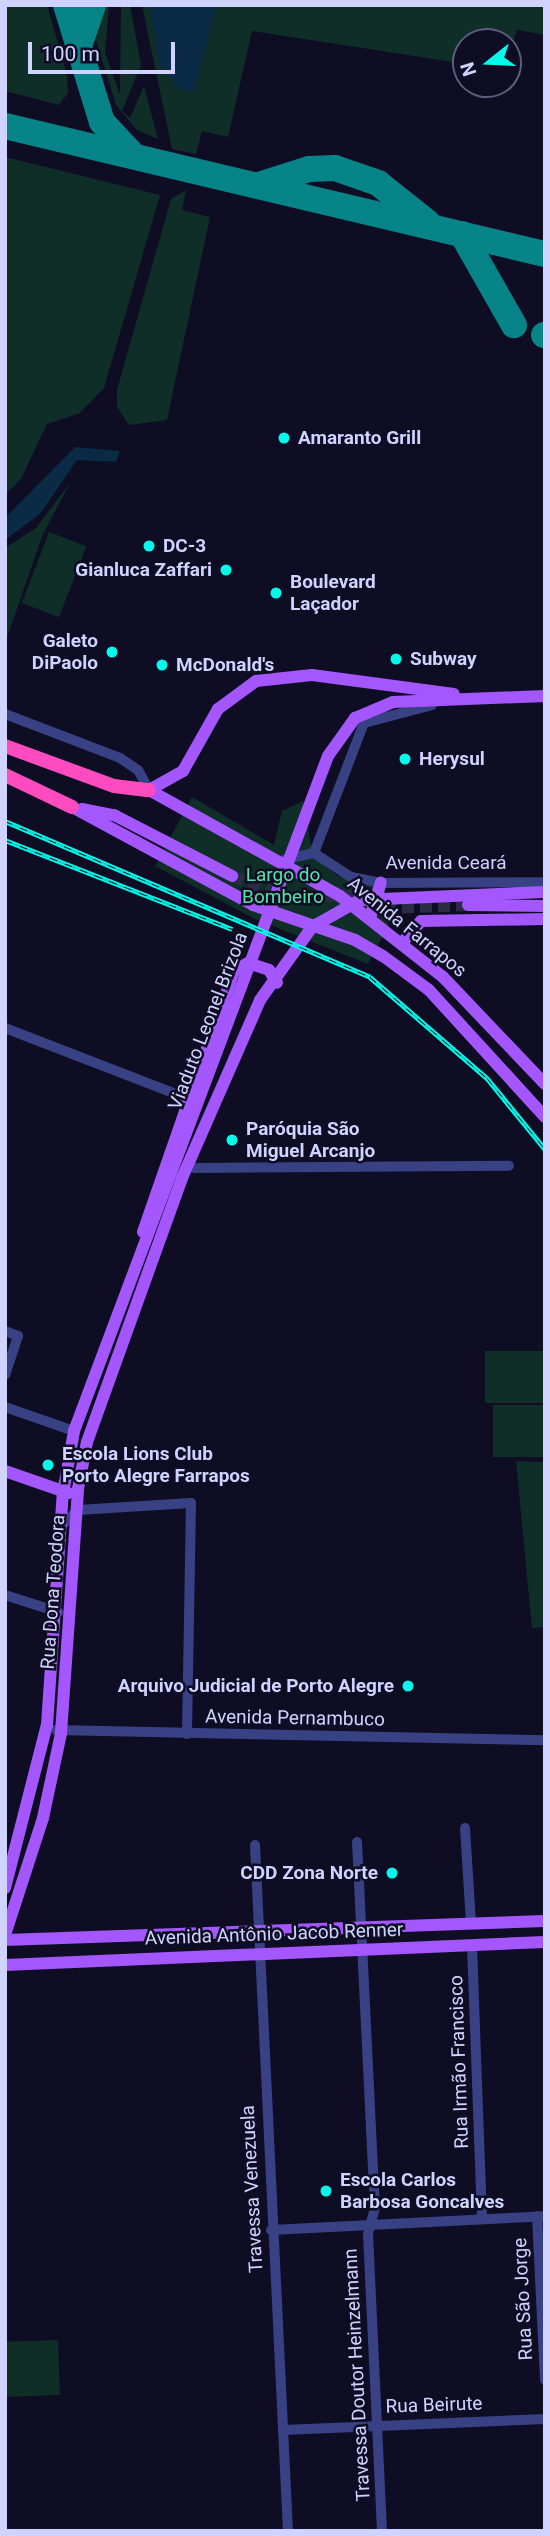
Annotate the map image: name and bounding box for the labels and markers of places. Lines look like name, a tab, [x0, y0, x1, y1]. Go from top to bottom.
place label: Amaranto Grill	[298, 427, 421, 449]
marker: Amaranto Grill	[276, 430, 292, 446]
place label: DC-3	[163, 535, 206, 557]
marker: DC-3	[141, 538, 157, 554]
place label: Gianluca Zaffari	[75, 559, 212, 581]
marker: Gianluca Zaffari	[218, 562, 234, 578]
place label: Boulevard Laçador	[290, 571, 376, 615]
marker: Boulevard Laçador	[268, 585, 284, 601]
place label: Galeto DiPaolo	[32, 630, 98, 674]
marker: Galeto DiPaolo	[104, 644, 120, 660]
place label: Subway	[410, 648, 477, 670]
marker: Subway	[388, 651, 404, 667]
place label: McDonald's	[176, 654, 274, 676]
marker: McDonald's	[154, 657, 170, 673]
place label: Herysul	[419, 748, 485, 770]
marker: Herysul	[397, 751, 413, 767]
place label: Paróquia São Miguel Arcanjo	[246, 1118, 375, 1162]
marker: Paróquia São Miguel Arcanjo	[224, 1132, 240, 1148]
place label: Escola Lions Club Porto Alegre Farrapos	[62, 1443, 250, 1487]
marker: Escola Lions Club Porto Alegre Farrapos	[40, 1457, 56, 1473]
place label: Arquivo Judicial de Porto Alegre	[118, 1675, 394, 1697]
marker: Arquivo Judicial de Porto Alegre	[400, 1678, 416, 1694]
place label: CDD Zona Norte	[240, 1862, 378, 1884]
marker: CDD Zona Norte	[384, 1865, 400, 1881]
place label: Escola Carlos Barbosa Goncalves	[340, 2169, 504, 2213]
marker: Escola Carlos Barbosa Goncalves	[318, 2183, 334, 2199]

